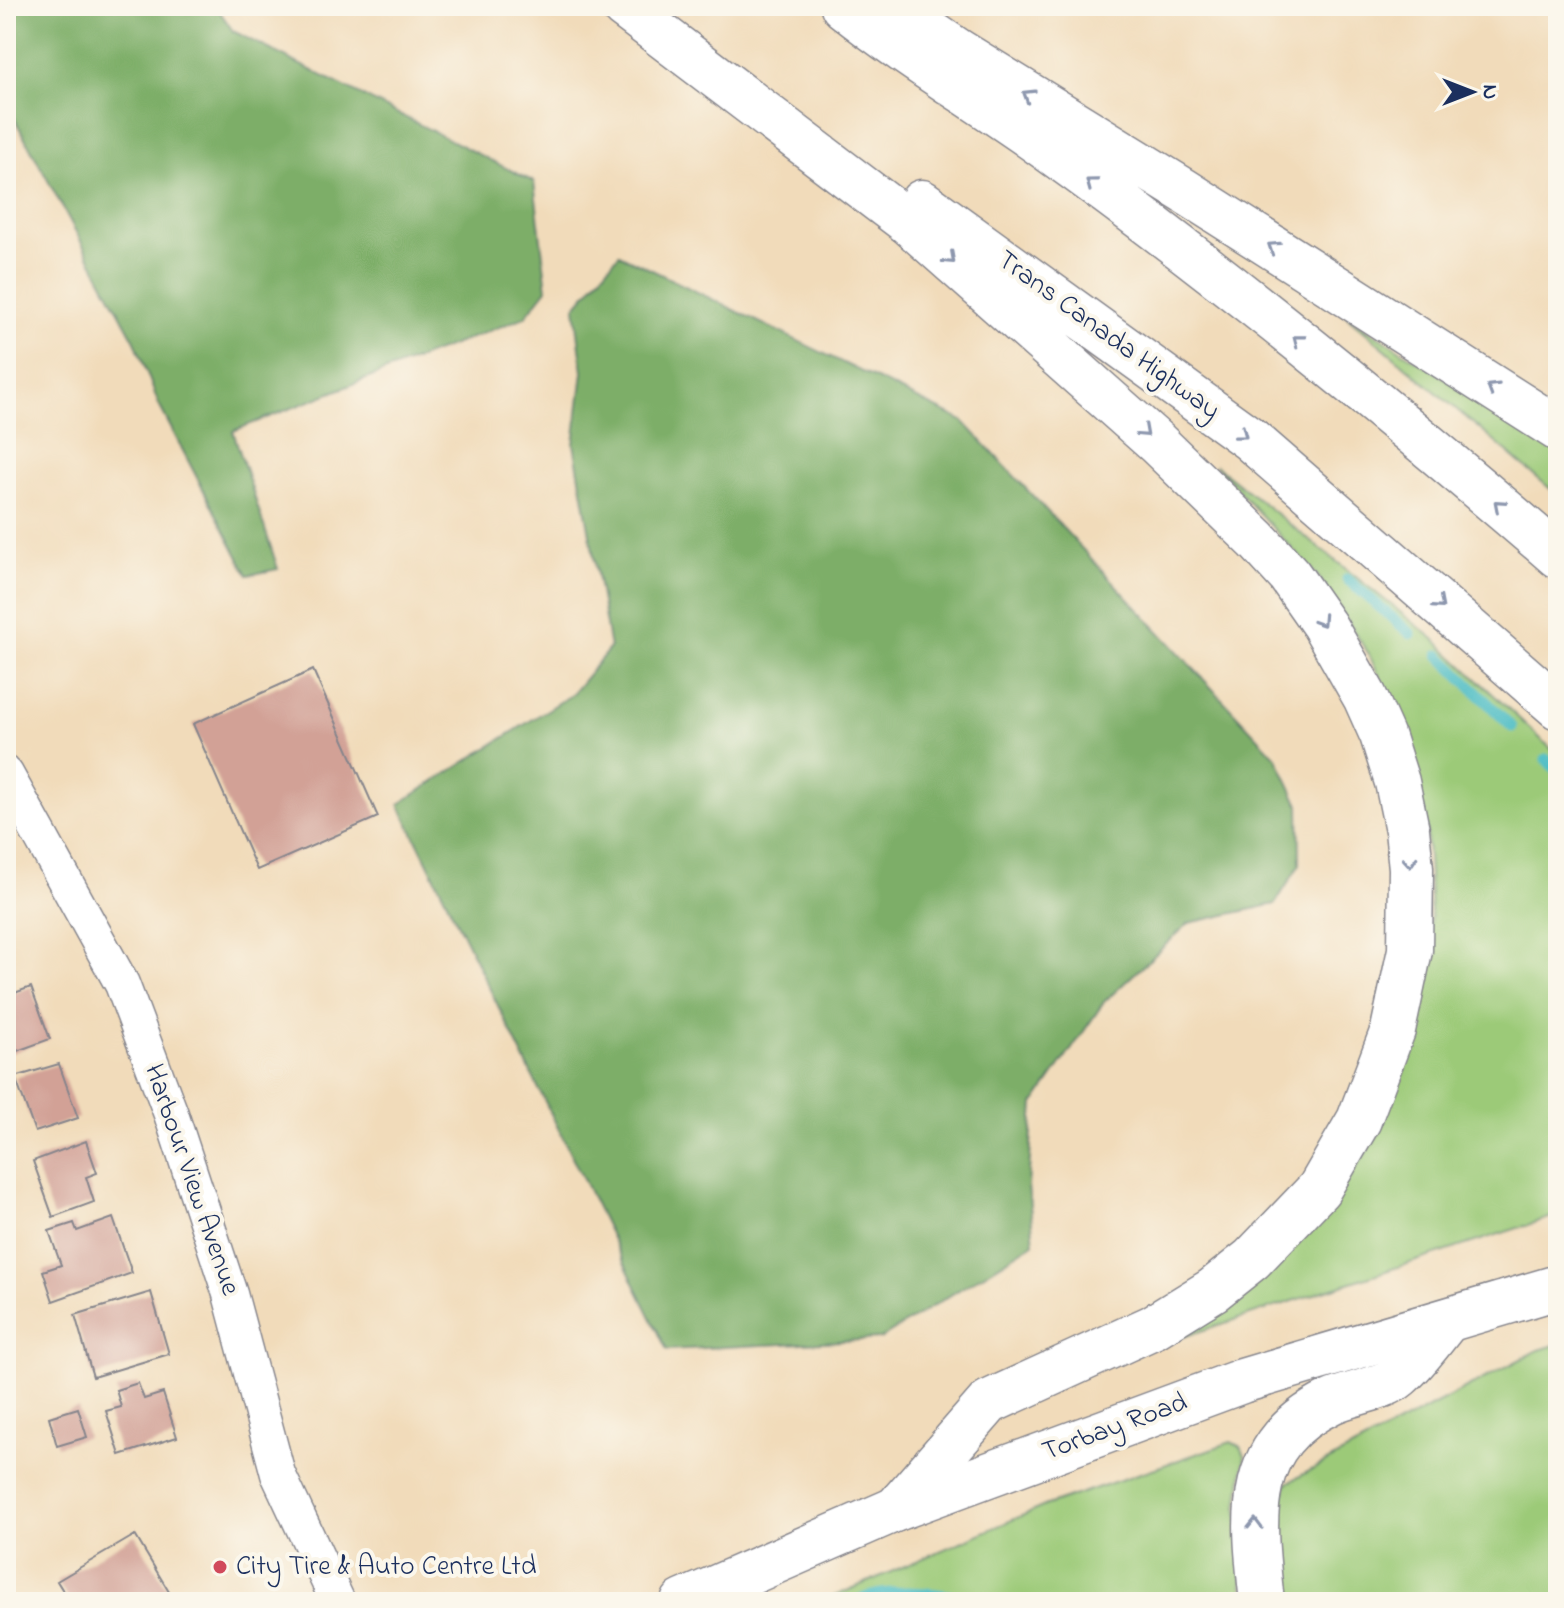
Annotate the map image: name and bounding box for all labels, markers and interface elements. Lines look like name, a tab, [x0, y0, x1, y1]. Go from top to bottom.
north arrow	[1432, 52, 1512, 132]
text: N	[1473, 85, 1505, 99]
one-way arrow	[1022, 90, 1037, 105]
one-way arrow	[1086, 178, 1100, 192]
street label: Trans Canada Highway	[988, 241, 1228, 431]
one-way arrow	[1267, 242, 1282, 257]
one-way arrow	[940, 250, 955, 264]
one-way arrow	[1292, 336, 1307, 350]
one-way arrow	[1486, 382, 1501, 397]
one-way arrow	[1135, 422, 1150, 437]
one-way arrow	[1233, 424, 1248, 438]
one-way arrow	[1494, 501, 1508, 515]
one-way arrow	[1430, 594, 1445, 609]
one-way arrow	[1311, 613, 1326, 627]
one-way arrow	[1401, 856, 1418, 869]
street label: Harbour View Avenue	[132, 1059, 250, 1302]
street label: Torbay Road	[1037, 1383, 1193, 1473]
one-way arrow	[1247, 1517, 1264, 1530]
place label: City Tire & Auto Centre Ltd	[236, 1547, 537, 1588]
marker: City Tire & Auto Centre Ltd	[211, 1558, 229, 1576]

